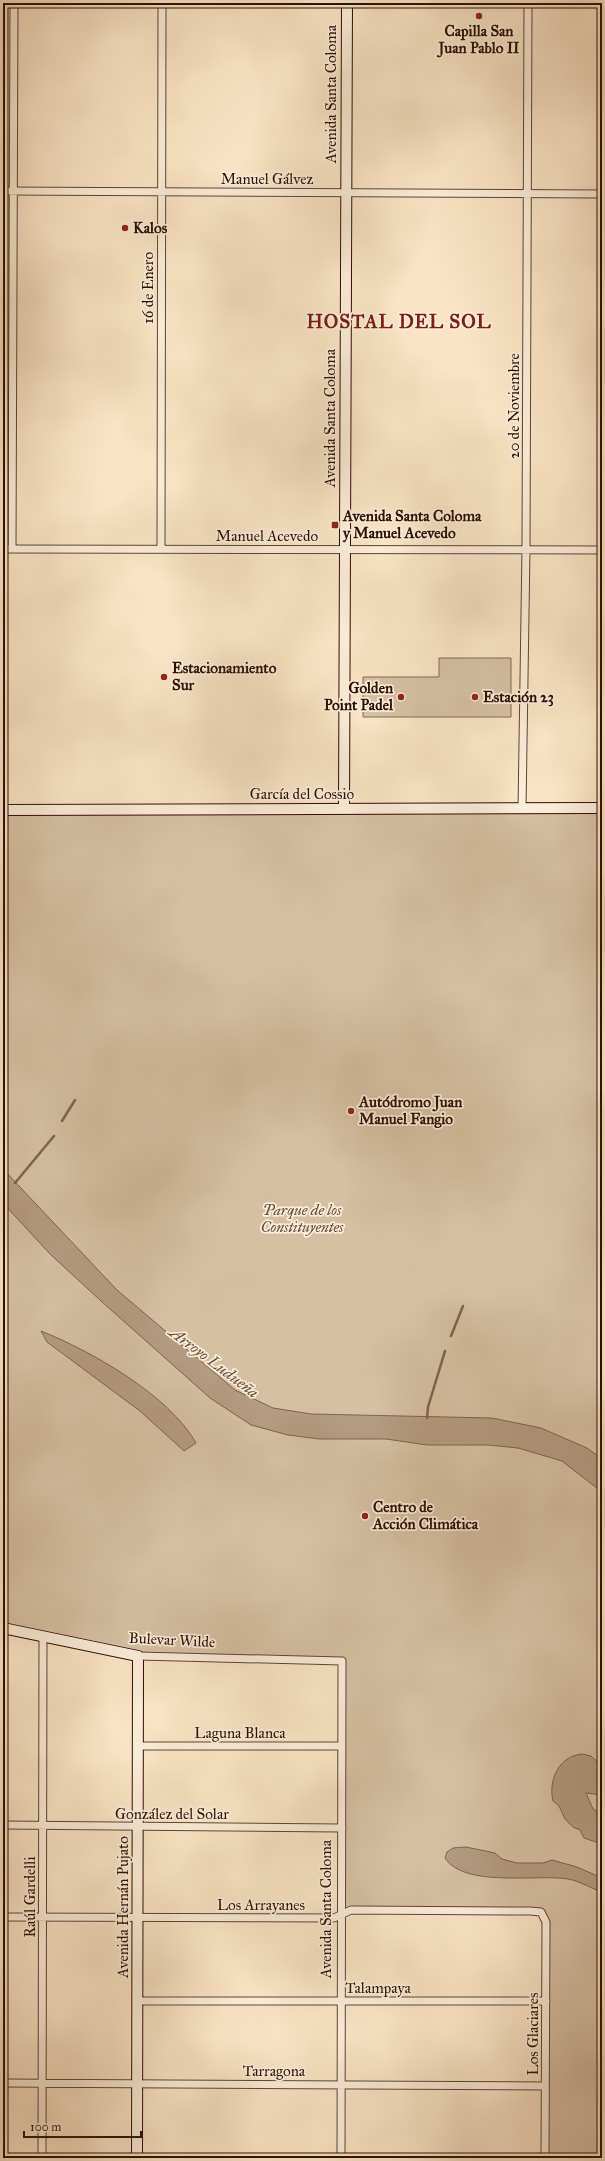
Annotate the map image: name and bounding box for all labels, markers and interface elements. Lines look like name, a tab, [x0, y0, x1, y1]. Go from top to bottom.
marker: Capilla San Juan Pablo II	[474, 11, 484, 21]
place label: Capilla San Juan Pablo II	[436, 22, 520, 58]
street label: Avenida Santa Coloma	[322, 24, 340, 164]
street label: Manuel Gálvez	[221, 170, 313, 188]
place label: Kalos	[133, 219, 168, 237]
marker: Kalos	[120, 223, 130, 233]
street label: 16 de Enero	[139, 252, 157, 324]
district label: HOSTAL DEL SOL	[307, 310, 491, 333]
street label: Avenida Santa Coloma	[321, 348, 339, 488]
street label: 20 de Noviembre	[505, 353, 523, 459]
place label: Avenida Santa Coloma y Manuel Acevedo	[342, 507, 482, 543]
marker: Avenida Santa Coloma y Manuel Acevedo	[330, 520, 340, 530]
street label: Manuel Acevedo	[216, 527, 319, 545]
place label: Estacionamiento Sur	[172, 659, 277, 694]
marker: Estacionamiento Sur	[159, 672, 169, 682]
place label: Golden Point Padel	[324, 679, 394, 714]
place label: Estación 23	[483, 688, 554, 707]
marker: Golden Point Padel	[396, 692, 406, 702]
marker: Estación 23	[470, 692, 480, 702]
street label: García del Cossio	[250, 785, 355, 803]
place label: Autódromo Juan Manuel Fangio	[358, 1093, 463, 1129]
marker: Autódromo Juan Manuel Fangio	[346, 1106, 356, 1116]
park label: Parque de los Constituyentes	[261, 1201, 344, 1236]
water label: Arroyo Ludueña	[164, 1321, 263, 1402]
place label: Centro de Acción Climática	[372, 1498, 479, 1533]
marker: Centro de Acción Climática	[360, 1511, 370, 1521]
street label: Bulevar Wilde	[128, 1629, 216, 1651]
street label: Laguna Blanca	[194, 1724, 286, 1742]
street label: González del Solar	[115, 1805, 229, 1823]
street label: Avenida Hernán Pujato	[114, 1836, 132, 1979]
street label: Avenida Santa Coloma	[317, 1839, 335, 1979]
street label: Raúl Gardelli	[21, 1856, 39, 1938]
street label: Los Arrayanes	[217, 1896, 305, 1914]
street label: Talampaya	[345, 1979, 411, 1997]
street label: Los Glaciares	[524, 1993, 542, 2075]
street label: Tarragona	[243, 2062, 306, 2080]
scale bar	[24, 2113, 141, 2139]
text: 100 m	[30, 2120, 61, 2134]

